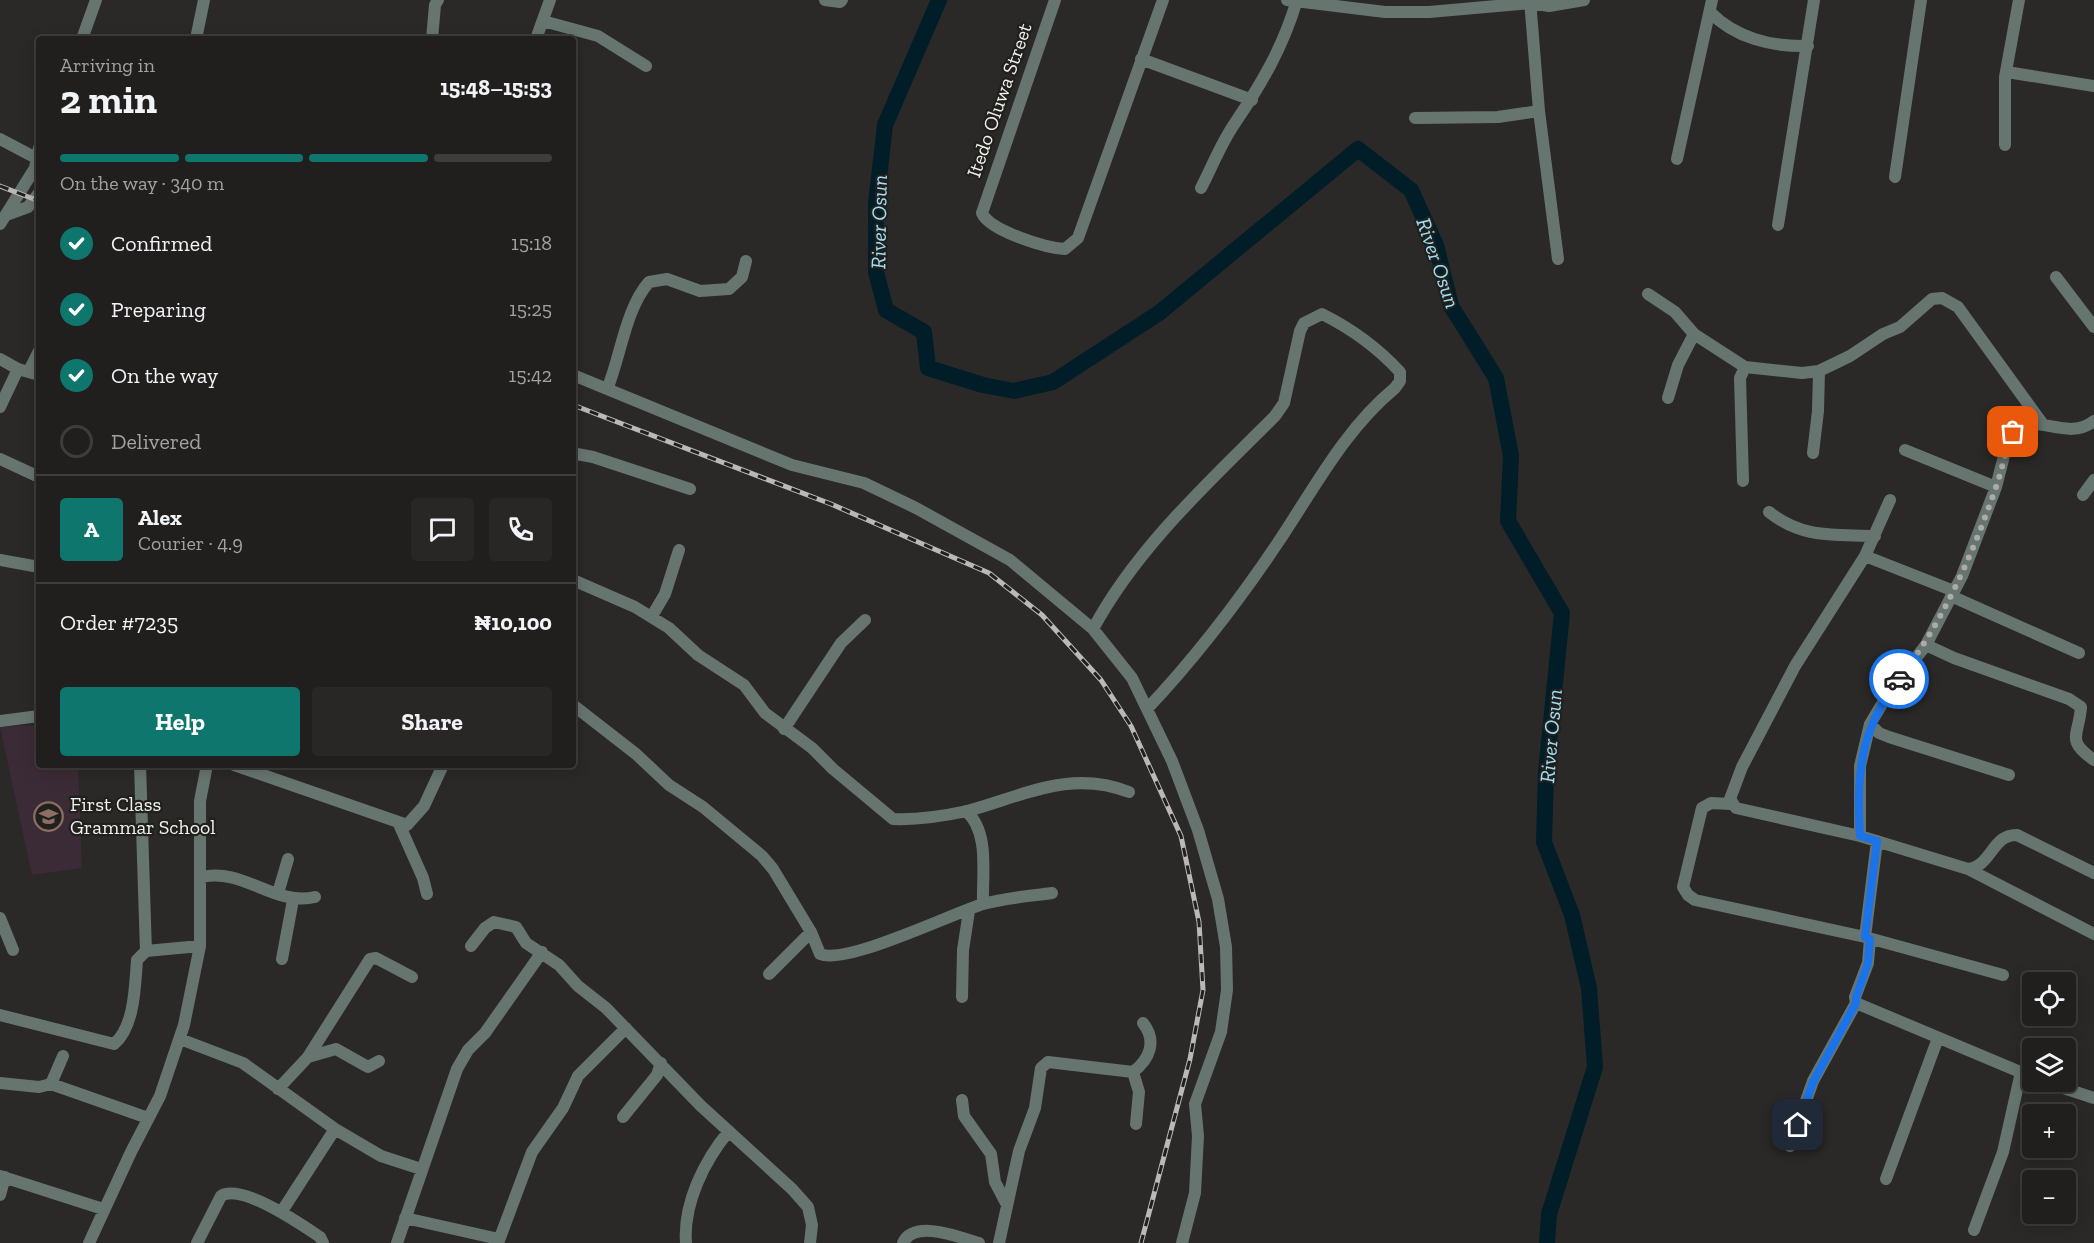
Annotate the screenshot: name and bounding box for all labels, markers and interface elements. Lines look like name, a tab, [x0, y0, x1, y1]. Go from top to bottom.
street label: Itedo Oluwa Street	[961, 19, 1037, 180]
text: Arriving in	[60, 53, 155, 77]
text: 15:48–15:53	[440, 74, 552, 101]
text: 2 min	[60, 76, 157, 123]
text: On the way · 340 m	[60, 171, 224, 195]
water label: River Osun	[865, 175, 892, 269]
water label: River Osun	[1411, 214, 1466, 311]
icon: check	[60, 227, 93, 260]
text: Confirmed	[111, 230, 212, 257]
text: 15:18	[511, 231, 552, 255]
icon: check	[60, 293, 93, 326]
text: Preparing	[111, 296, 206, 323]
text: 15:25	[509, 297, 552, 321]
icon: check	[60, 359, 93, 392]
text: On the way	[111, 362, 218, 389]
text: 15:42	[509, 363, 552, 387]
pin	[1987, 406, 2038, 457]
icon: bag	[1996, 415, 2029, 448]
text: Delivered	[111, 428, 201, 455]
button: chat	[411, 498, 474, 561]
button: phone	[489, 498, 552, 561]
text: Alex	[138, 504, 182, 531]
text: A	[84, 516, 99, 543]
text: Courier · 4.9	[138, 531, 243, 555]
text: Order #7235	[60, 609, 178, 636]
text: ₦10,100	[474, 609, 552, 636]
courier	[1869, 649, 1929, 709]
icon: car	[1883, 663, 1916, 696]
button: Help	[60, 687, 300, 756]
button: Share	[312, 687, 552, 756]
water label: River Osun	[1534, 688, 1567, 784]
place label: First Class Grammar School	[70, 792, 216, 839]
school or university icon: First Class Grammar School	[33, 800, 65, 832]
map controls	[2022, 972, 2076, 1224]
button: locate	[2022, 972, 2076, 1026]
button: layers	[2022, 1038, 2076, 1092]
pin	[1772, 1099, 1823, 1150]
button: +	[2022, 1104, 2076, 1158]
icon: home	[1781, 1108, 1814, 1141]
button: −	[2022, 1170, 2076, 1224]

